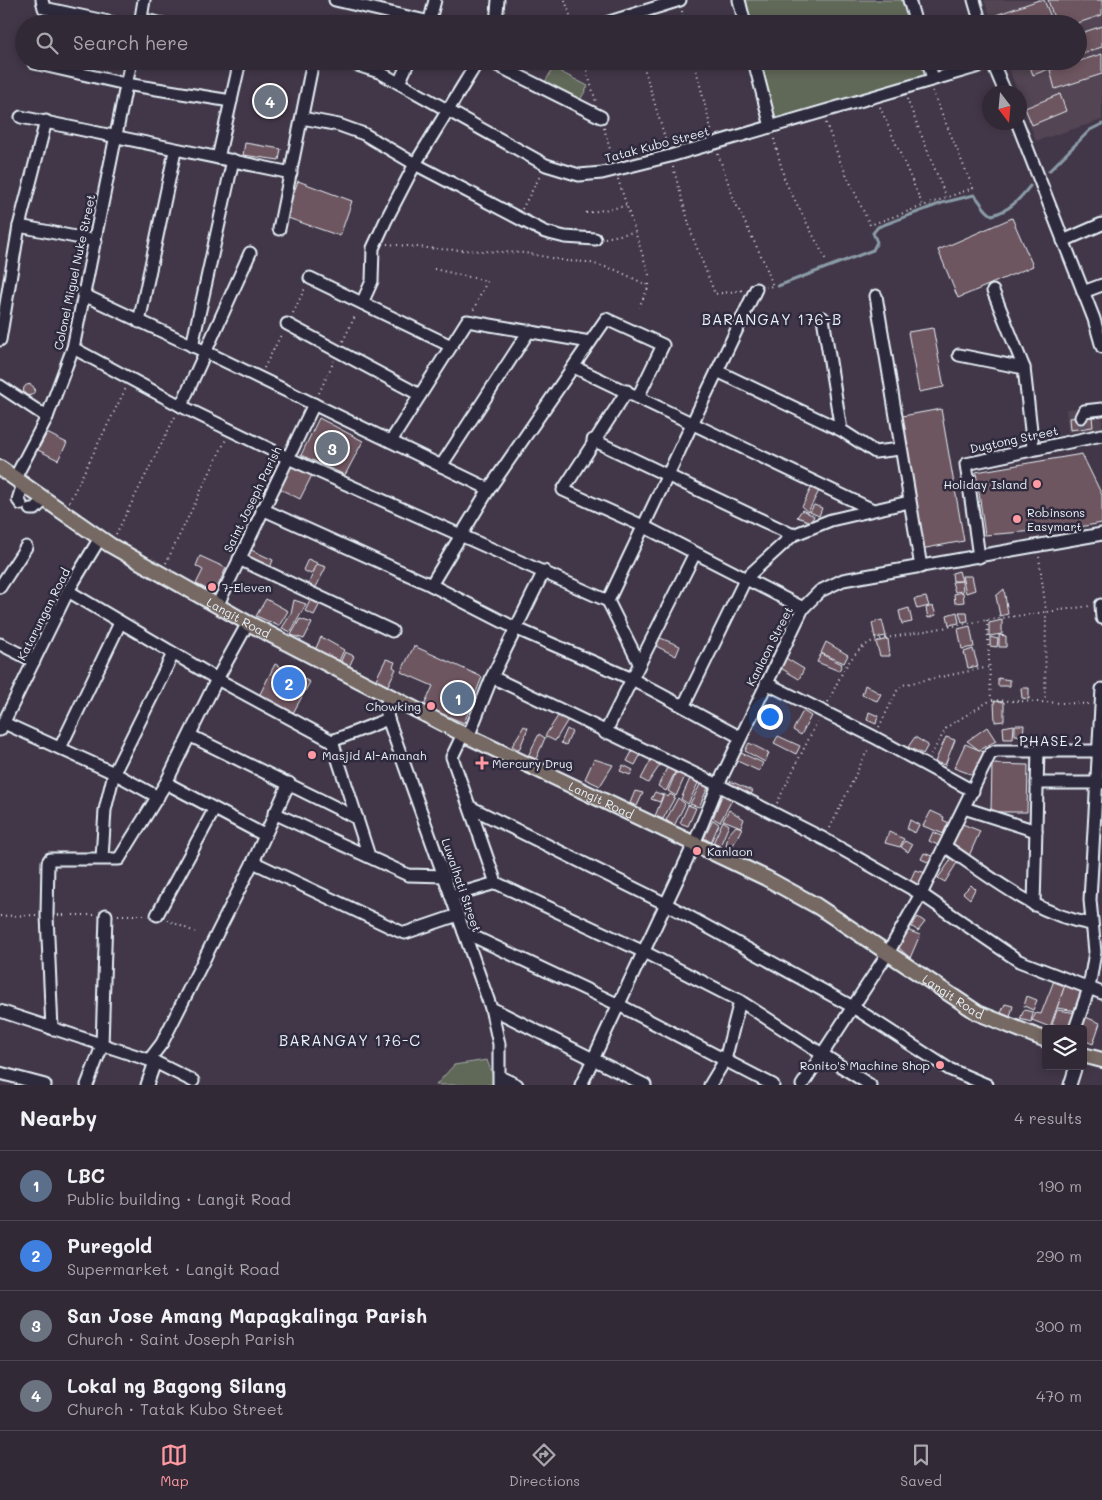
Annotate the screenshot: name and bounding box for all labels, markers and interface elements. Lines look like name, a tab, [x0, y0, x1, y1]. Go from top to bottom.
search box	[15, 15, 1087, 70]
icon: search	[33, 29, 61, 57]
text: Search here	[73, 30, 189, 55]
pin: 4	[254, 82, 286, 120]
north arrow	[982, 85, 1027, 130]
street label: Tatak Kubo Street	[603, 122, 711, 166]
street label: Colonel Miguel Nuke Street	[50, 193, 98, 351]
district label: BARANGAY 176-B	[702, 309, 842, 329]
street label: Dugtong Street	[968, 422, 1060, 456]
pin: 3	[316, 429, 348, 467]
street label: Saint Joseph Parish	[219, 443, 285, 555]
place label: Holiday Island	[944, 476, 1027, 492]
marker: Holiday Island	[1031, 478, 1043, 490]
place label: Robinsons Easymart	[1027, 504, 1085, 534]
marker: Robinsons Easymart	[1011, 513, 1023, 525]
street label: Katarungan Road	[13, 565, 73, 663]
place label: 7-Eleven	[222, 579, 271, 595]
marker: 7-Eleven	[206, 581, 218, 593]
street label: Langit Road	[204, 593, 274, 641]
street label: Kanlaon Street	[742, 603, 796, 689]
pin: 2	[273, 664, 305, 702]
pin: 1	[442, 679, 474, 717]
place label: Chowking	[366, 698, 421, 714]
marker: Chowking	[425, 700, 437, 712]
your location	[757, 704, 783, 730]
district label: PHASE 2	[1019, 731, 1083, 750]
place label: Masjid Al-Amanah	[322, 747, 427, 763]
marker: Masjid Al-Amanah	[306, 749, 318, 761]
place label: Mercury Drug	[492, 755, 573, 771]
marker: Mercury Drug	[476, 757, 488, 769]
street label: Langit Road	[566, 777, 637, 822]
street label: Luwalhati Street	[438, 836, 486, 934]
place label: Kanlaon	[707, 843, 753, 859]
marker: Kanlaon	[691, 845, 703, 857]
street label: Langit Road	[920, 970, 986, 1023]
map controls	[1042, 1025, 1087, 1070]
button: layers	[1042, 1025, 1087, 1070]
district label: BARANGAY 176-C	[279, 1030, 421, 1050]
place label: Ronito's Machine Shop	[800, 1057, 930, 1073]
marker: Ronito's Machine Shop	[934, 1059, 946, 1071]
text: Nearby	[20, 1104, 97, 1131]
text: 4 results	[1014, 1107, 1082, 1128]
text: LBC	[67, 1163, 105, 1188]
text: 1	[32, 1175, 40, 1196]
text: 190 m	[1038, 1175, 1082, 1196]
text: Public building · Langit Road	[67, 1188, 291, 1209]
text: Puregold	[67, 1233, 152, 1258]
text: 2	[32, 1245, 40, 1266]
text: 290 m	[1036, 1245, 1082, 1266]
text: Supermarket · Langit Road	[67, 1258, 279, 1279]
text: San Jose Amang Mapagkalinga Parish	[67, 1303, 427, 1328]
text: 3	[31, 1315, 41, 1336]
text: 300 m	[1035, 1315, 1082, 1336]
text: Church · Saint Joseph Parish	[67, 1328, 294, 1349]
text: Lokal ng Bagong Silang	[67, 1373, 286, 1398]
text: 4	[31, 1385, 41, 1406]
text: 470 m	[1036, 1385, 1082, 1406]
text: Church · Tatak Kubo Street	[67, 1398, 284, 1419]
tab: Map	[160, 1441, 189, 1490]
tab: Directions	[509, 1441, 580, 1490]
tab: Saved	[900, 1441, 942, 1490]

